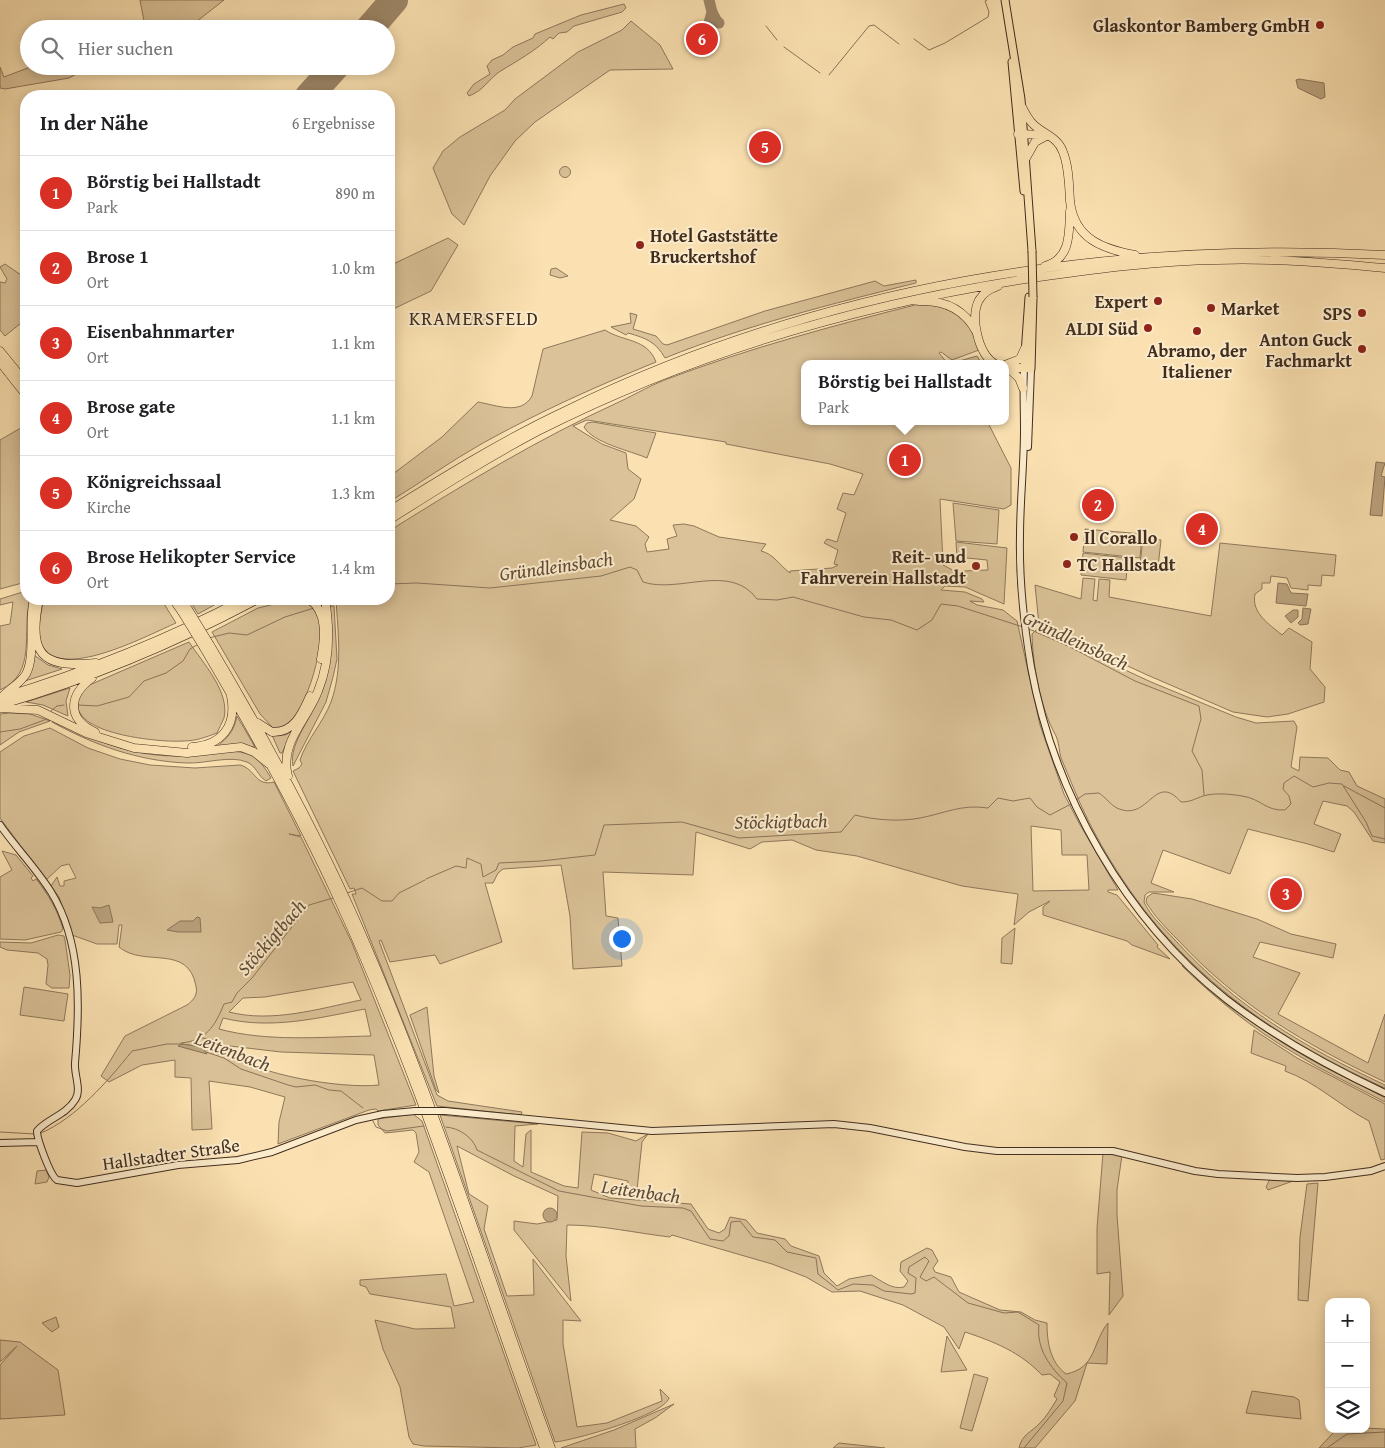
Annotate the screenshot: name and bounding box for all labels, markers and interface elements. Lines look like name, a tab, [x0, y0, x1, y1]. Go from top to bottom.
place label: Glaskontor Bamberg GmbH	[1093, 12, 1310, 39]
marker: Glaskontor Bamberg GmbH	[1314, 19, 1326, 31]
search box	[20, 20, 395, 75]
pin: 6	[686, 20, 718, 58]
icon: search	[38, 34, 66, 62]
text: Hier suchen	[78, 34, 173, 62]
text: In der Nähe	[40, 107, 148, 138]
text: 6 Ergebnisse	[292, 111, 375, 135]
pin: 5	[749, 128, 781, 166]
text: Börstig bei Hallstadt	[87, 167, 261, 195]
text: 1	[52, 181, 60, 205]
text: 890 m	[335, 181, 375, 205]
text: Park	[87, 195, 118, 219]
place label: Hotel Gaststätte Bruckertshof	[650, 222, 778, 270]
marker: Hotel Gaststätte Bruckertshof	[634, 239, 646, 251]
text: Brose 1	[87, 242, 149, 270]
text: 2	[52, 256, 60, 280]
text: 1.0 km	[331, 256, 375, 280]
text: Ort	[87, 270, 109, 294]
place label: Expert	[1095, 288, 1148, 315]
marker: Expert	[1152, 295, 1164, 307]
place label: Market	[1221, 295, 1280, 322]
place label: SPS	[1323, 300, 1352, 327]
marker: Market	[1205, 302, 1217, 314]
district label: KRAMERSFELD	[409, 304, 539, 332]
marker: SPS	[1356, 307, 1368, 319]
place label: ALDI Süd	[1065, 315, 1139, 342]
text: Eisenbahnmarter	[87, 317, 234, 345]
marker: ALDI Süd	[1142, 322, 1154, 334]
marker: Abramo, der Italiener	[1191, 325, 1203, 337]
place label: Anton Guck Fachmarkt	[1259, 326, 1353, 374]
text: 3	[52, 331, 60, 355]
text: 1.1 km	[331, 331, 375, 355]
place label: Abramo, der Italiener	[1147, 337, 1248, 385]
marker: Anton Guck Fachmarkt	[1356, 343, 1368, 355]
text: Ort	[87, 345, 109, 369]
popup	[801, 360, 1009, 425]
text: Börstig bei Hallstadt	[818, 367, 992, 395]
text: Brose gate	[87, 392, 175, 420]
text: Park	[818, 395, 849, 419]
text: 4	[52, 406, 60, 430]
text: 1.1 km	[331, 406, 375, 430]
text: Ort	[87, 420, 109, 444]
pin: 1	[889, 441, 921, 479]
text: Königreichssaal	[87, 467, 221, 495]
text: 5	[52, 481, 60, 505]
text: 1.3 km	[331, 481, 375, 505]
pin: 2	[1082, 486, 1114, 524]
text: Kirche	[87, 495, 131, 519]
pin: 4	[1186, 510, 1218, 548]
place label: Il Corallo	[1084, 524, 1158, 551]
marker: Il Corallo	[1068, 531, 1080, 543]
text: Brose Helikopter Service	[87, 542, 296, 570]
place label: Reit- und Fahrverein Hallstadt	[801, 543, 967, 591]
water label: Gründleinsbach	[498, 544, 615, 588]
place label: TC Hallstadt	[1077, 551, 1176, 578]
text: 6	[52, 556, 60, 580]
text: 1.4 km	[331, 556, 375, 580]
marker: TC Hallstadt	[1061, 558, 1073, 570]
marker: Reit- und Fahrverein Hallstadt	[970, 560, 982, 572]
text: Ort	[87, 570, 109, 594]
water label: Gründleinsbach	[1018, 603, 1134, 677]
water label: Stöckigtbach	[734, 806, 828, 836]
pin: 3	[1270, 875, 1302, 913]
water label: Stöckigtbach	[230, 892, 312, 981]
your location	[609, 926, 635, 952]
water label: Leitenbach	[190, 1023, 275, 1078]
street label: Hallstadter Straße	[101, 1131, 241, 1177]
water label: Leitenbach	[599, 1171, 683, 1210]
map controls	[1325, 1298, 1370, 1433]
button: +	[1325, 1298, 1370, 1343]
button: −	[1325, 1343, 1370, 1388]
button: layers	[1325, 1388, 1370, 1433]

